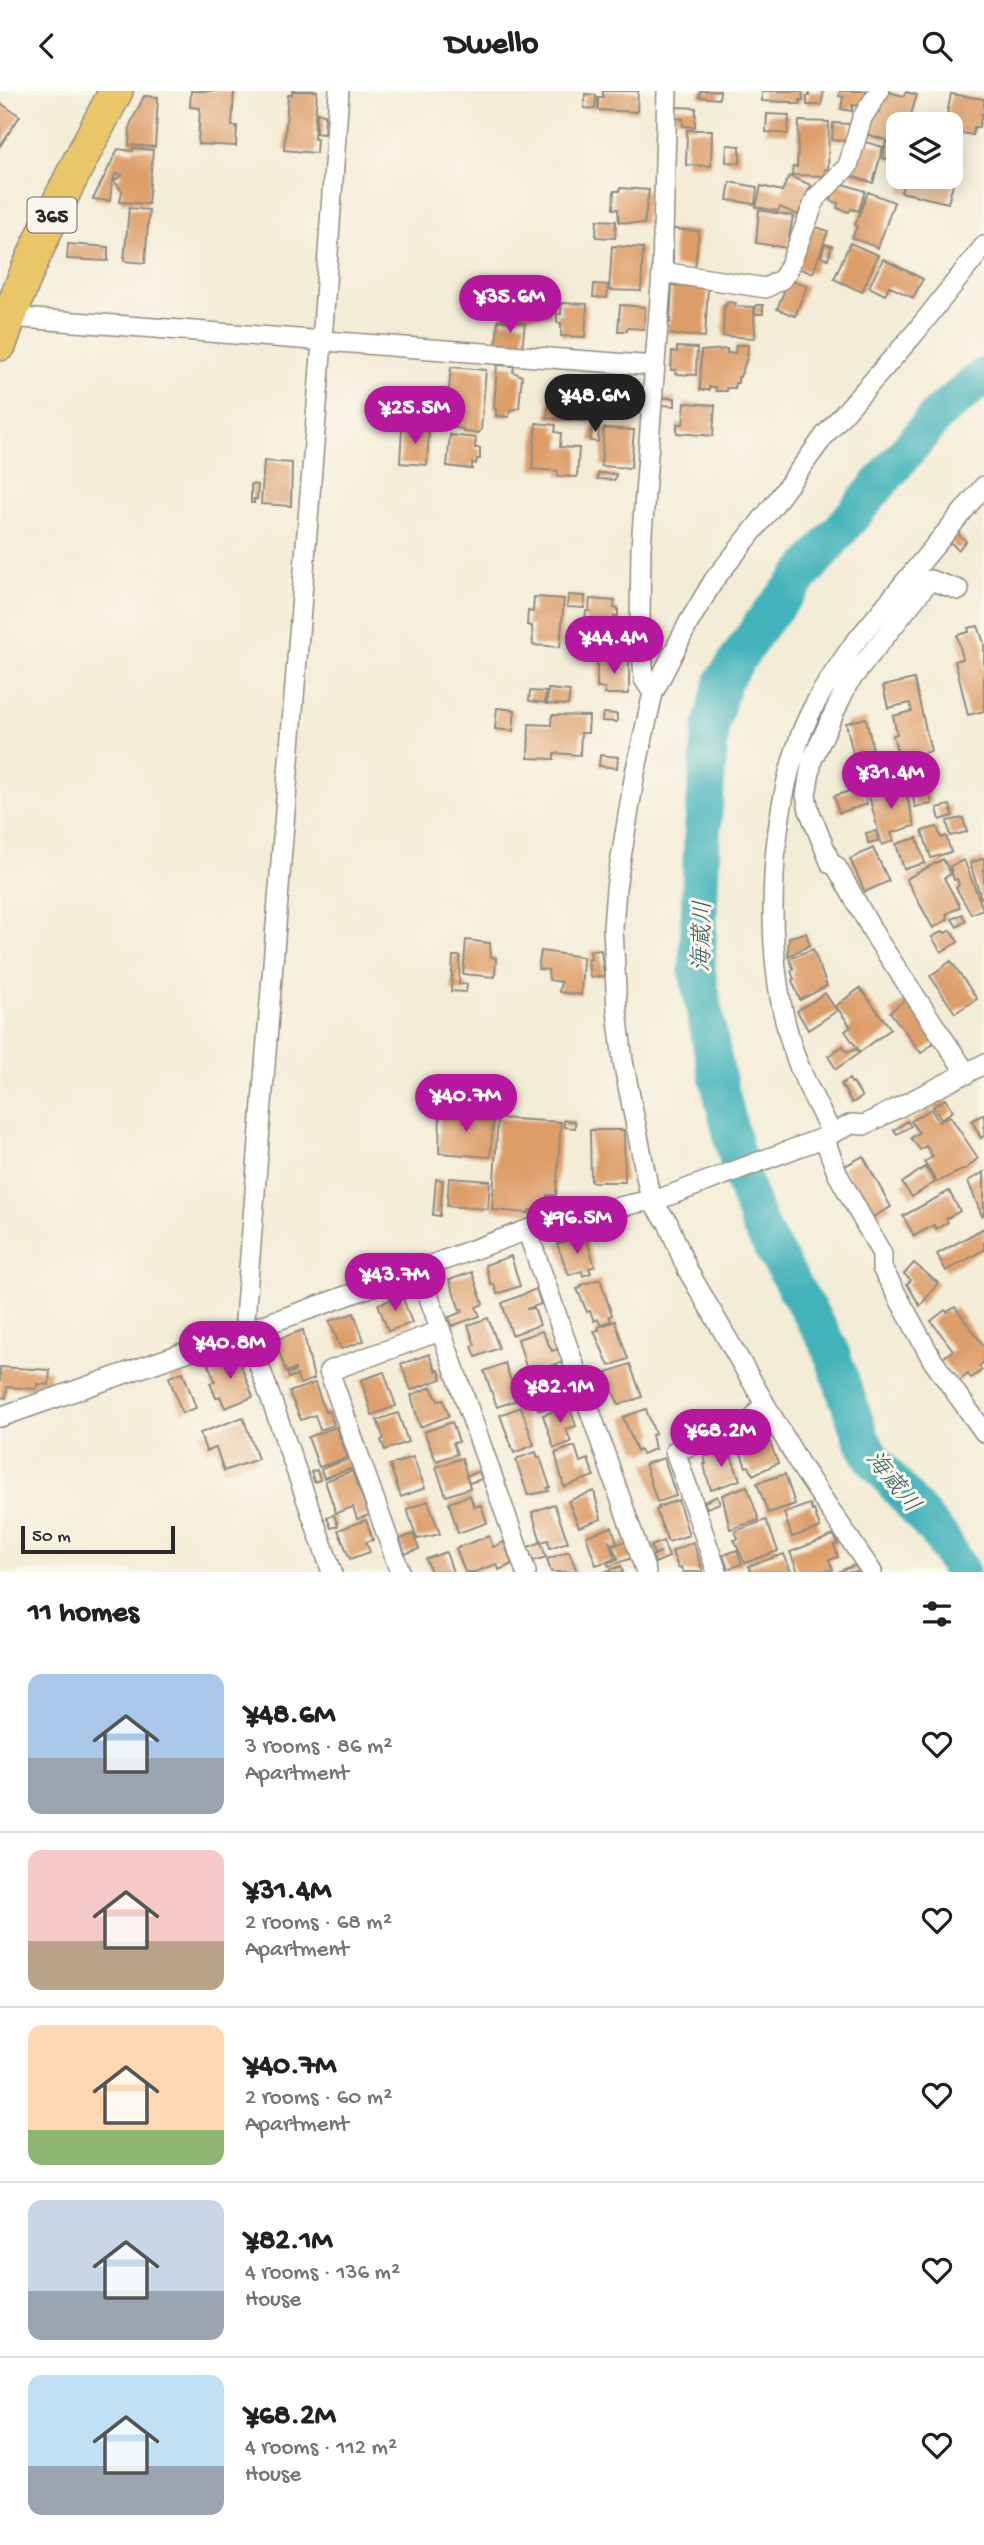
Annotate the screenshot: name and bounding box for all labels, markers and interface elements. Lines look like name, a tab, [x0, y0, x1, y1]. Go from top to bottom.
icon: back	[28, 27, 66, 65]
text: Dwello	[446, 27, 538, 65]
icon: search	[918, 27, 956, 65]
map controls	[886, 112, 963, 189]
button: layers	[886, 112, 963, 189]
road number: 365	[28, 197, 76, 233]
pin: ¥35.6M	[453, 275, 567, 335]
text: ¥35.6M	[475, 284, 545, 311]
pin: ¥48.6M	[538, 375, 652, 434]
text: ¥48.6M	[561, 383, 630, 410]
pin: ¥25.5M	[358, 387, 472, 446]
text: ¥25.5M	[380, 395, 450, 422]
pin: ¥44.4M	[557, 617, 671, 676]
text: ¥44.4M	[581, 625, 647, 652]
pin: ¥31.4M	[834, 751, 948, 811]
text: ¥31.4M	[858, 760, 924, 787]
water label: 海蔵川	[688, 900, 720, 972]
pin: ¥40.7M	[409, 1075, 523, 1134]
text: ¥40.7M	[431, 1083, 501, 1110]
pin: ¥96.5M	[520, 1197, 634, 1256]
text: ¥96.5M	[542, 1205, 612, 1232]
pin: ¥43.7M	[338, 1253, 452, 1313]
text: ¥43.7M	[361, 1262, 429, 1289]
pin: ¥40.8M	[173, 1321, 287, 1381]
text: ¥40.8M	[195, 1330, 265, 1357]
pin: ¥82.1M	[503, 1365, 617, 1425]
text: ¥82.1M	[526, 1374, 594, 1401]
pin: ¥68.2M	[664, 1409, 778, 1469]
text: ¥68.2M	[686, 1418, 756, 1445]
water label: 海蔵川	[857, 1445, 926, 1520]
scale bar	[21, 1523, 175, 1555]
text: 50 m	[32, 1526, 71, 1549]
icon: filters	[918, 1595, 956, 1633]
text: 11 homes	[28, 1597, 139, 1632]
text: ¥48.6M	[245, 1699, 335, 1734]
icon: home	[84, 1702, 168, 1786]
icon: heart	[918, 1725, 956, 1763]
text: 3 rooms · 86 m²	[245, 1734, 392, 1761]
text: Apartment	[245, 1761, 349, 1788]
text: ¥31.4M	[245, 1875, 331, 1910]
icon: home	[84, 1878, 168, 1962]
icon: heart	[918, 1901, 956, 1939]
text: 2 rooms · 68 m²	[245, 1910, 392, 1937]
text: Apartment	[245, 1937, 349, 1964]
text: ¥40.7M	[245, 2050, 336, 2085]
icon: home	[84, 2053, 168, 2137]
icon: heart	[918, 2076, 956, 2114]
text: 2 rooms · 60 m²	[245, 2085, 392, 2112]
text: Apartment	[245, 2112, 349, 2139]
text: ¥82.1M	[245, 2225, 332, 2260]
icon: home	[84, 2228, 168, 2312]
icon: heart	[918, 2251, 956, 2289]
text: 4 rooms · 136 m²	[245, 2260, 400, 2287]
text: House	[245, 2287, 301, 2314]
text: ¥68.2M	[245, 2400, 336, 2435]
icon: home	[84, 2403, 168, 2487]
icon: heart	[918, 2426, 956, 2464]
text: 4 rooms · 112 m²	[245, 2435, 397, 2462]
text: House	[245, 2462, 301, 2489]

